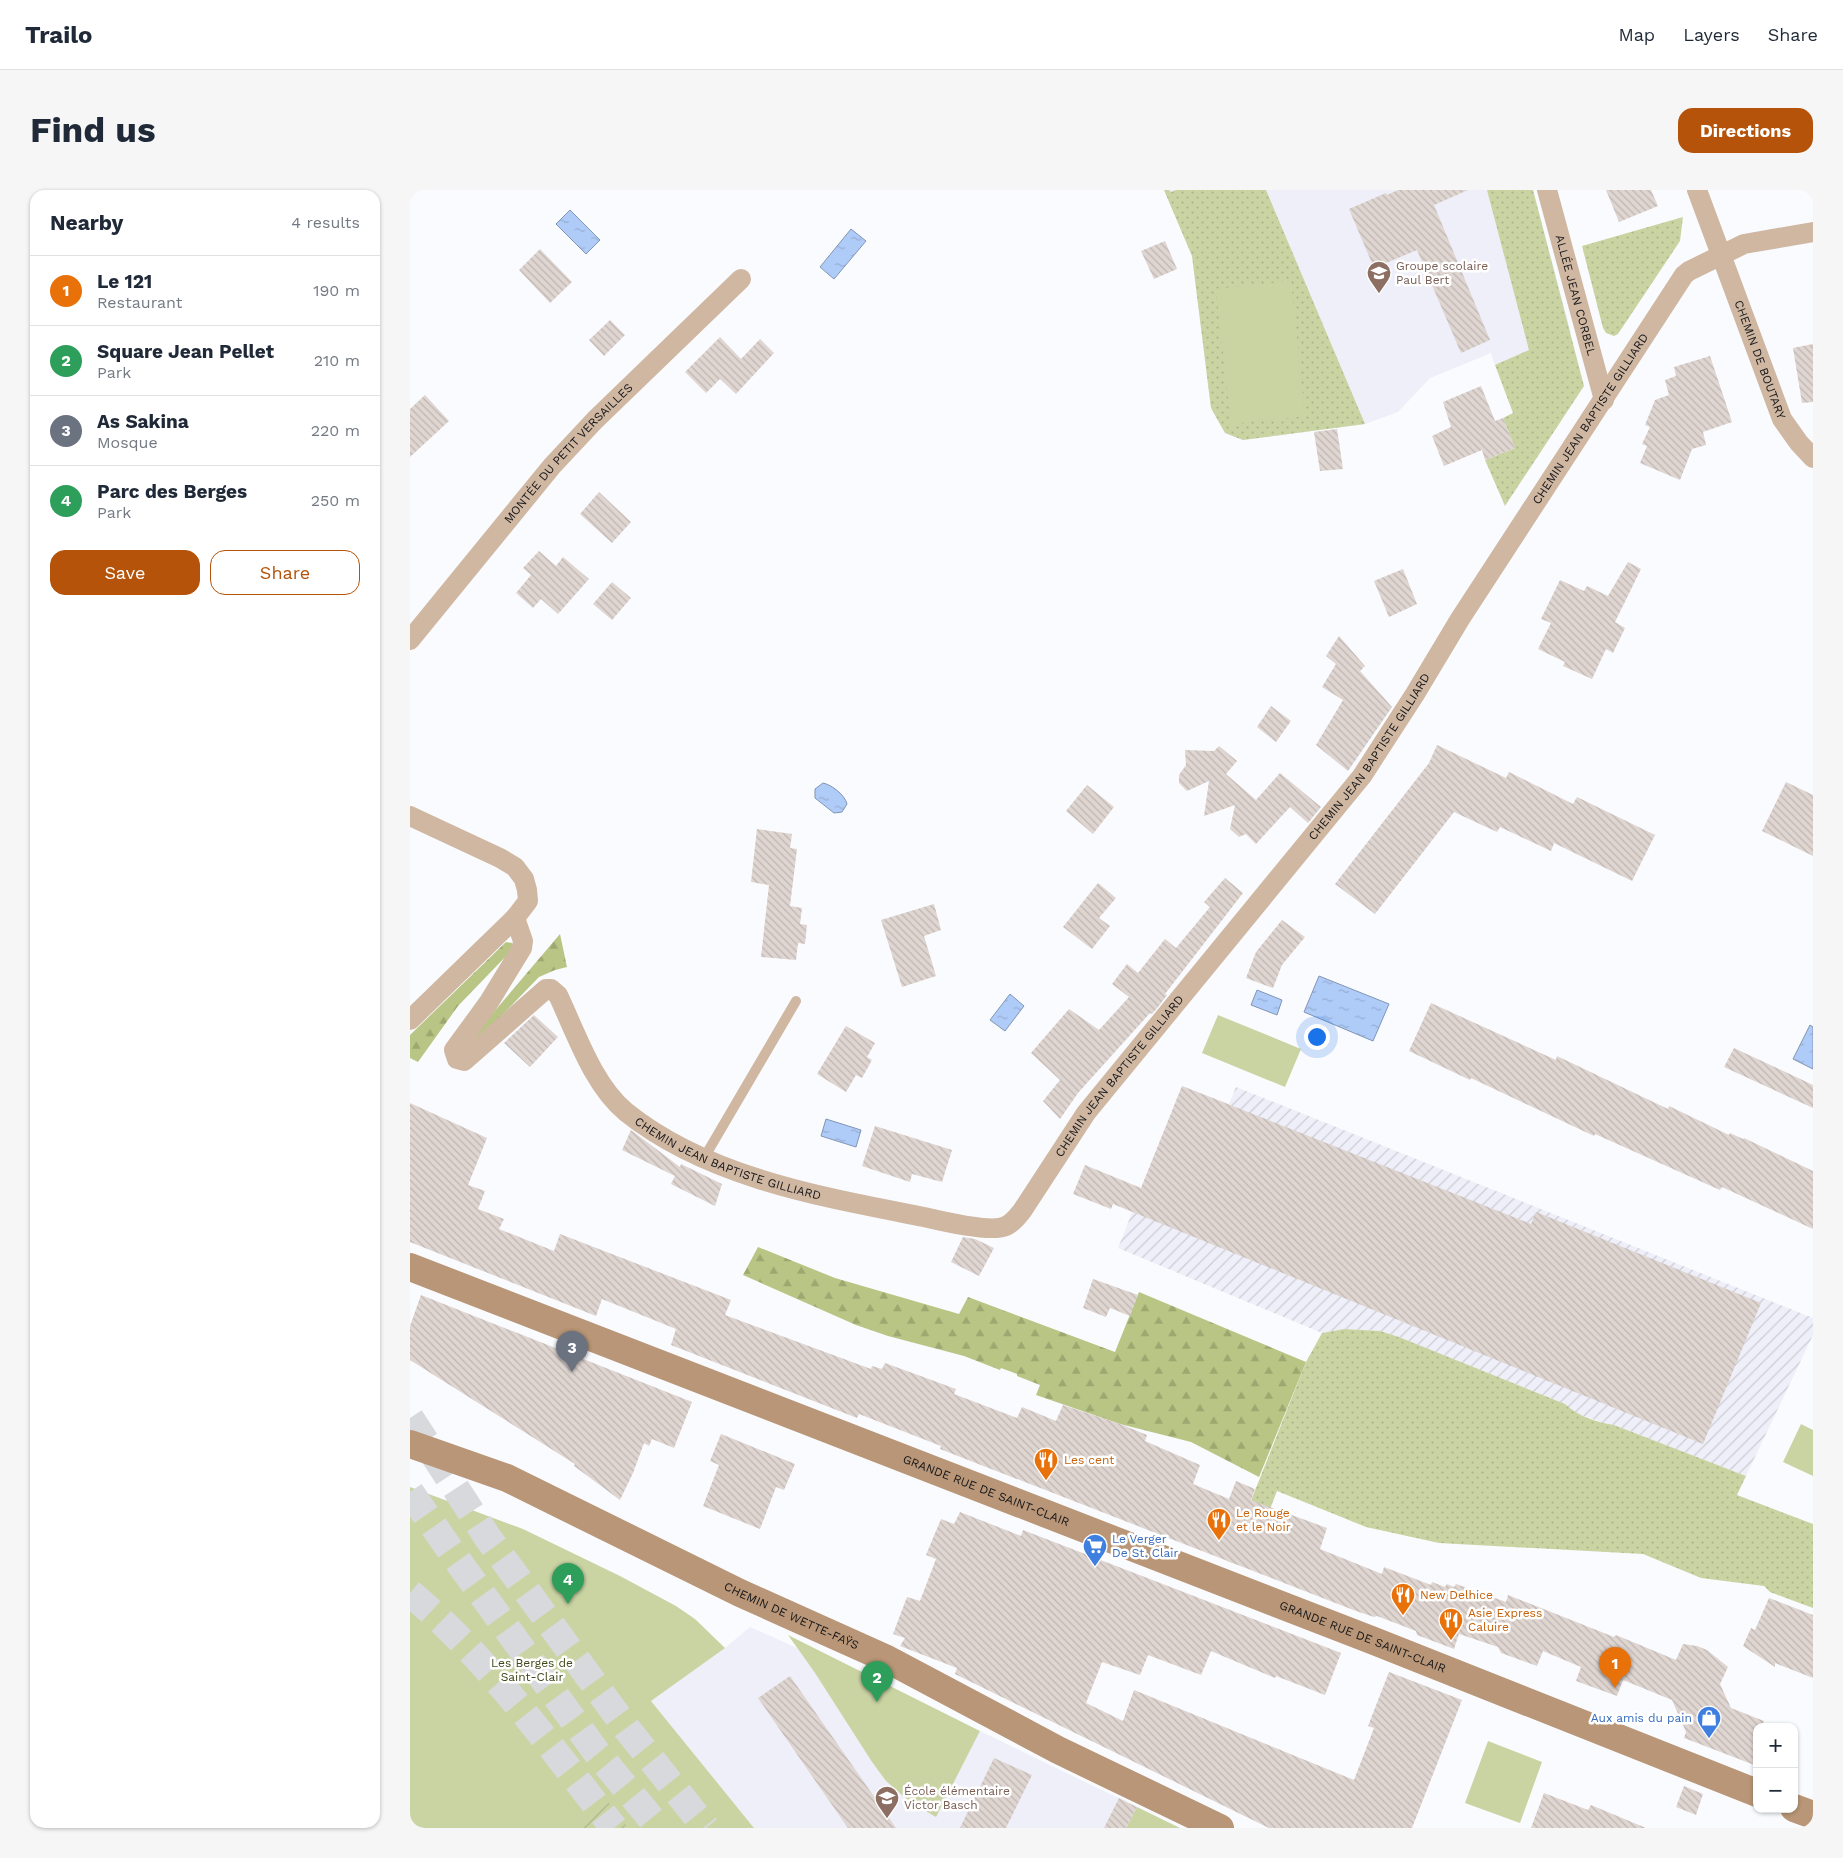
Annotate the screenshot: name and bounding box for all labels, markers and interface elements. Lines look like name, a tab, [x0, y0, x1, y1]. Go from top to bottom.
text: Trailo	[25, 21, 92, 49]
text: Map	[1618, 24, 1655, 45]
text: Layers	[1683, 24, 1740, 45]
text: Share	[1768, 24, 1818, 45]
button: Directions	[1678, 108, 1813, 153]
text: Find us	[30, 109, 156, 151]
text: Nearby	[50, 210, 123, 235]
text: 4 results	[291, 213, 360, 232]
street label: ALLÉE JEAN CORBEL	[1552, 233, 1599, 357]
place label: Groupe scolaire Paul Bert	[1396, 259, 1488, 287]
school or university icon: Groupe scolaire Paul Bert	[1366, 260, 1392, 294]
text: Le 121	[97, 270, 152, 293]
text: 1	[63, 281, 69, 300]
text: 190 m	[313, 281, 360, 300]
text: Restaurant	[97, 293, 183, 312]
street label: CHEMIN DE BOUTARY	[1732, 298, 1788, 421]
street label: CHEMIN JEAN BAPTISTE GILLIARD	[1530, 331, 1651, 507]
text: Square Jean Pellet	[97, 340, 274, 363]
text: 2	[61, 351, 71, 370]
text: 210 m	[314, 351, 360, 370]
text: Park	[97, 363, 131, 382]
street label: MONTÉE DU PETIT VERSAILLES	[501, 380, 636, 526]
text: As Sakina	[97, 410, 189, 433]
text: 3	[61, 421, 71, 440]
text: 220 m	[311, 421, 360, 440]
text: Mosque	[97, 433, 158, 452]
text: Parc des Berges	[97, 480, 247, 503]
text: 4	[61, 491, 71, 510]
text: 250 m	[311, 491, 360, 510]
text: Park	[97, 503, 131, 522]
button: Save	[50, 550, 200, 595]
button: Share	[210, 550, 360, 595]
street label: CHEMIN JEAN BAPTISTE GILLIARD	[1305, 671, 1433, 843]
street label: CHEMIN JEAN BAPTISTE GILLIARD	[1052, 992, 1187, 1160]
your location	[1304, 1024, 1330, 1050]
street label: CHEMIN JEAN BAPTISTE GILLIARD	[632, 1114, 823, 1203]
pin: 3	[556, 1331, 588, 1372]
restaurant icon: Les cent	[1033, 1447, 1059, 1481]
street label: GRANDE RUE DE SAINT-CLAIR	[901, 1452, 1071, 1529]
place label: Les cent	[1064, 1453, 1114, 1467]
place label: Le Rouge et le Noir	[1236, 1506, 1291, 1534]
restaurant icon: Le Rouge et le Noir	[1206, 1507, 1232, 1541]
place label: Le Verger De St. Clair	[1112, 1532, 1179, 1560]
supermarket icon: Le Verger De St. Clair	[1082, 1533, 1108, 1567]
pin: 4	[552, 1563, 584, 1604]
street label: CHEMIN DE WETTE-FAŸS	[722, 1579, 861, 1652]
restaurant icon: New Delhice	[1390, 1582, 1416, 1616]
place label: New Delhice	[1420, 1588, 1493, 1602]
street label: GRANDE RUE DE SAINT-CLAIR	[1278, 1598, 1448, 1676]
place label: Asie Express Caluire	[1468, 1606, 1542, 1634]
restaurant icon: Asie Express Caluire	[1438, 1607, 1464, 1641]
pin: 1	[1599, 1647, 1631, 1688]
park label: Les Berges de Saint-Clair	[491, 1656, 573, 1684]
pin: 2	[861, 1661, 893, 1702]
shop icon: Aux amis du pain	[1696, 1705, 1722, 1739]
place label: Aux amis du pain	[1591, 1711, 1692, 1725]
map controls	[1753, 1723, 1798, 1813]
button: +	[1753, 1723, 1798, 1768]
button: −	[1753, 1768, 1798, 1813]
place label: École élémentaire Victor Basch	[904, 1784, 1010, 1812]
school or university icon: École élémentaire Victor Basch	[874, 1785, 900, 1819]

